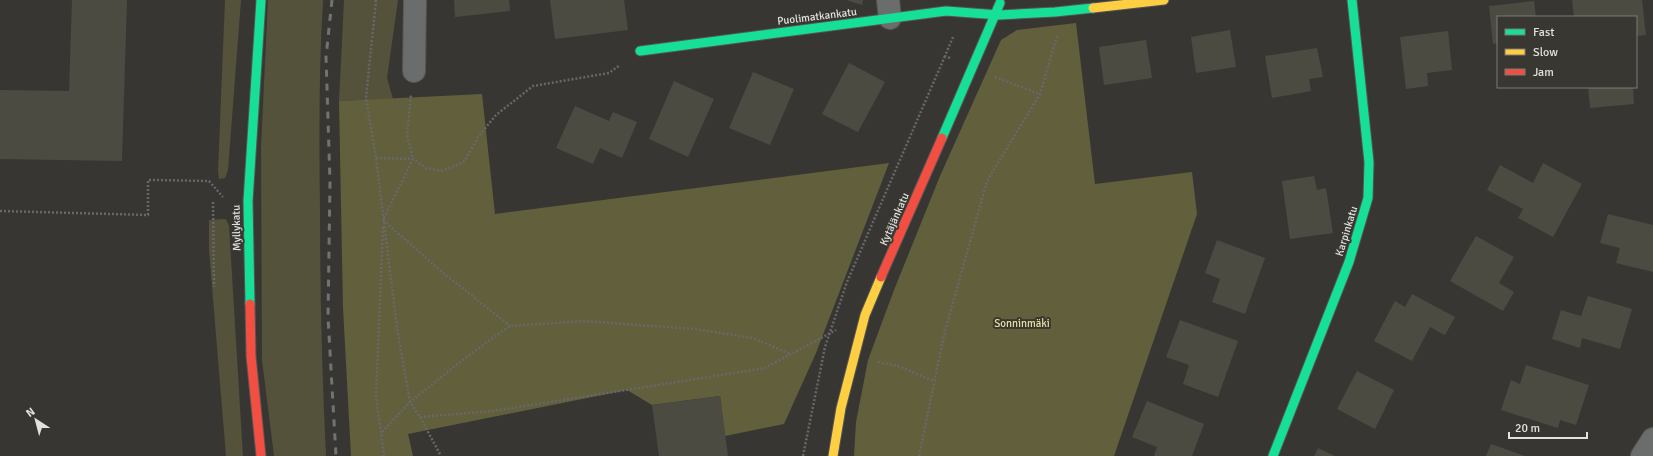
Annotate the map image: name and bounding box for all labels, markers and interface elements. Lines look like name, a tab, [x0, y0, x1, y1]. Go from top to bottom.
street label: Puolimatkankatu	[777, 5, 858, 28]
legend	[1497, 16, 1637, 88]
text: Fast	[1533, 25, 1554, 40]
text: Slow	[1533, 45, 1558, 60]
text: Jam	[1533, 65, 1554, 80]
street label: Kytäjänkatu	[877, 191, 912, 248]
street label: Karpinkatu	[1333, 204, 1360, 258]
street label: Myllykatu	[230, 205, 243, 251]
park label: Sonninmäki	[994, 317, 1050, 330]
north arrow	[16, 400, 56, 440]
text: N	[23, 405, 37, 420]
scale bar	[1509, 414, 1587, 440]
text: 20 m	[1515, 421, 1540, 436]

